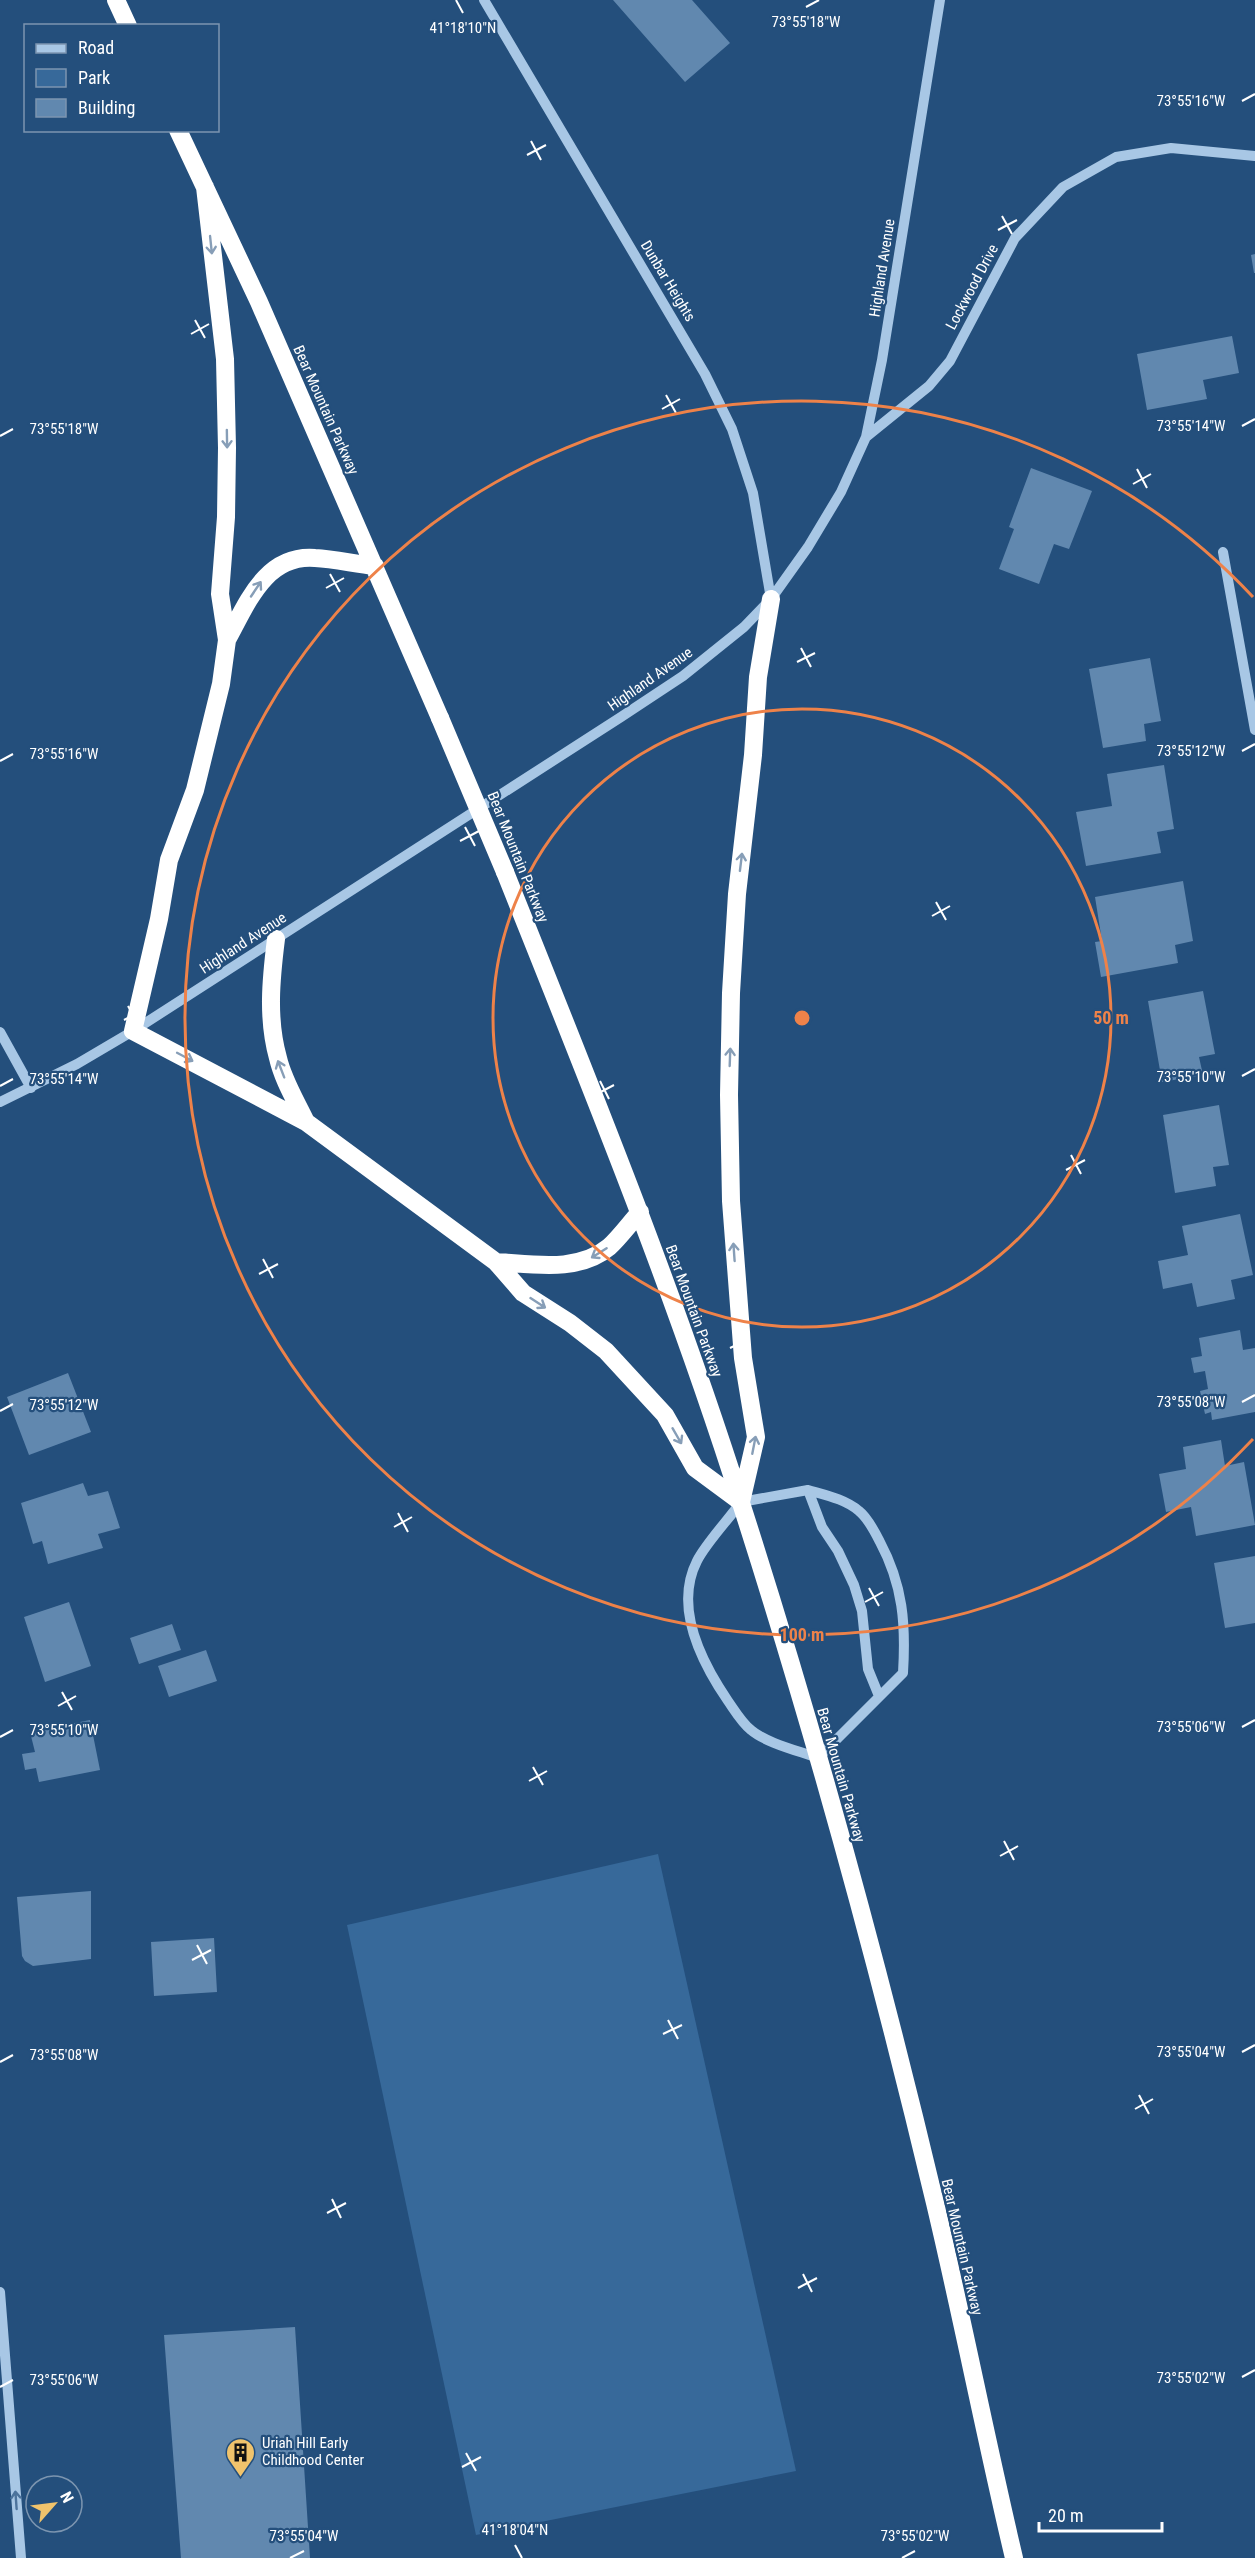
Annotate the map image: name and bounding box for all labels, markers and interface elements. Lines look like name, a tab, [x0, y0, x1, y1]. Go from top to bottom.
text: 73°55'18"W	[772, 13, 841, 31]
text: 41°18'10"N	[430, 19, 496, 37]
legend	[24, 24, 219, 132]
text: Road	[78, 37, 114, 58]
text: Park	[78, 67, 110, 88]
text: 73°55'16"W	[1157, 92, 1226, 110]
text: Building	[78, 97, 135, 118]
street label: Highland Avenue	[865, 218, 899, 318]
one-way arrow	[206, 235, 217, 255]
street label: Dunbar Heights	[637, 237, 699, 325]
street label: Lockwood Drive	[942, 241, 1002, 333]
street label: Bear Mountain Parkway	[289, 343, 363, 477]
text: 73°55'14"W	[1157, 417, 1226, 435]
text: 73°55'18"W	[30, 420, 99, 438]
one-way arrow	[221, 429, 233, 449]
one-way arrow	[250, 582, 262, 598]
street label: Highland Avenue	[604, 643, 696, 715]
text: 73°55'12"W	[1157, 742, 1226, 760]
text: 73°55'16"W	[30, 745, 99, 763]
street label: Bear Mountain Parkway	[484, 789, 552, 925]
one-way arrow	[736, 853, 747, 873]
street label: Highland Avenue	[196, 908, 290, 978]
text: 50 m	[1093, 1007, 1129, 1028]
centre of rings	[792, 1008, 812, 1028]
one-way arrow	[724, 1047, 735, 1067]
one-way arrow	[176, 1051, 193, 1063]
one-way arrow	[275, 1060, 286, 1078]
text: 73°55'10"W	[1157, 1068, 1226, 1086]
text: 73°55'14"W	[30, 1070, 99, 1088]
street label: Bear Mountain Parkway	[662, 1242, 726, 1380]
one-way arrow	[728, 1242, 739, 1262]
one-way arrow	[591, 1248, 608, 1260]
one-way arrow	[529, 1297, 546, 1309]
text: 73°55'08"W	[1157, 1393, 1226, 1411]
text: 73°55'12"W	[30, 1396, 99, 1414]
one-way arrow	[671, 1427, 683, 1444]
one-way arrow	[749, 1436, 760, 1455]
text: 100 m	[780, 1624, 824, 1645]
street label: Bear Mountain Parkway	[813, 1706, 869, 1844]
text: 73°55'06"W	[1157, 1718, 1226, 1736]
text: 73°55'10"W	[30, 1721, 99, 1739]
text: 73°55'04"W	[1157, 2043, 1226, 2061]
text: 73°55'08"W	[30, 2046, 99, 2064]
street label: Bear Mountain Parkway	[938, 2177, 986, 2317]
text: 73°55'02"W	[1157, 2369, 1226, 2387]
text: 73°55'06"W	[30, 2371, 99, 2389]
place label: Uriah Hill Early Childhood Center	[262, 2434, 365, 2469]
building icon: Uriah Hill Early Childhood Center	[225, 2436, 257, 2478]
north arrow	[24, 2474, 84, 2534]
text: N	[56, 2488, 77, 2506]
one-way arrow	[10, 2490, 21, 2510]
scale bar	[1039, 2495, 1162, 2533]
text: 20 m	[1048, 2505, 1083, 2526]
text: 41°18'04"N	[482, 2521, 548, 2539]
text: 73°55'04"W	[270, 2527, 339, 2545]
text: 73°55'02"W	[881, 2527, 950, 2545]

